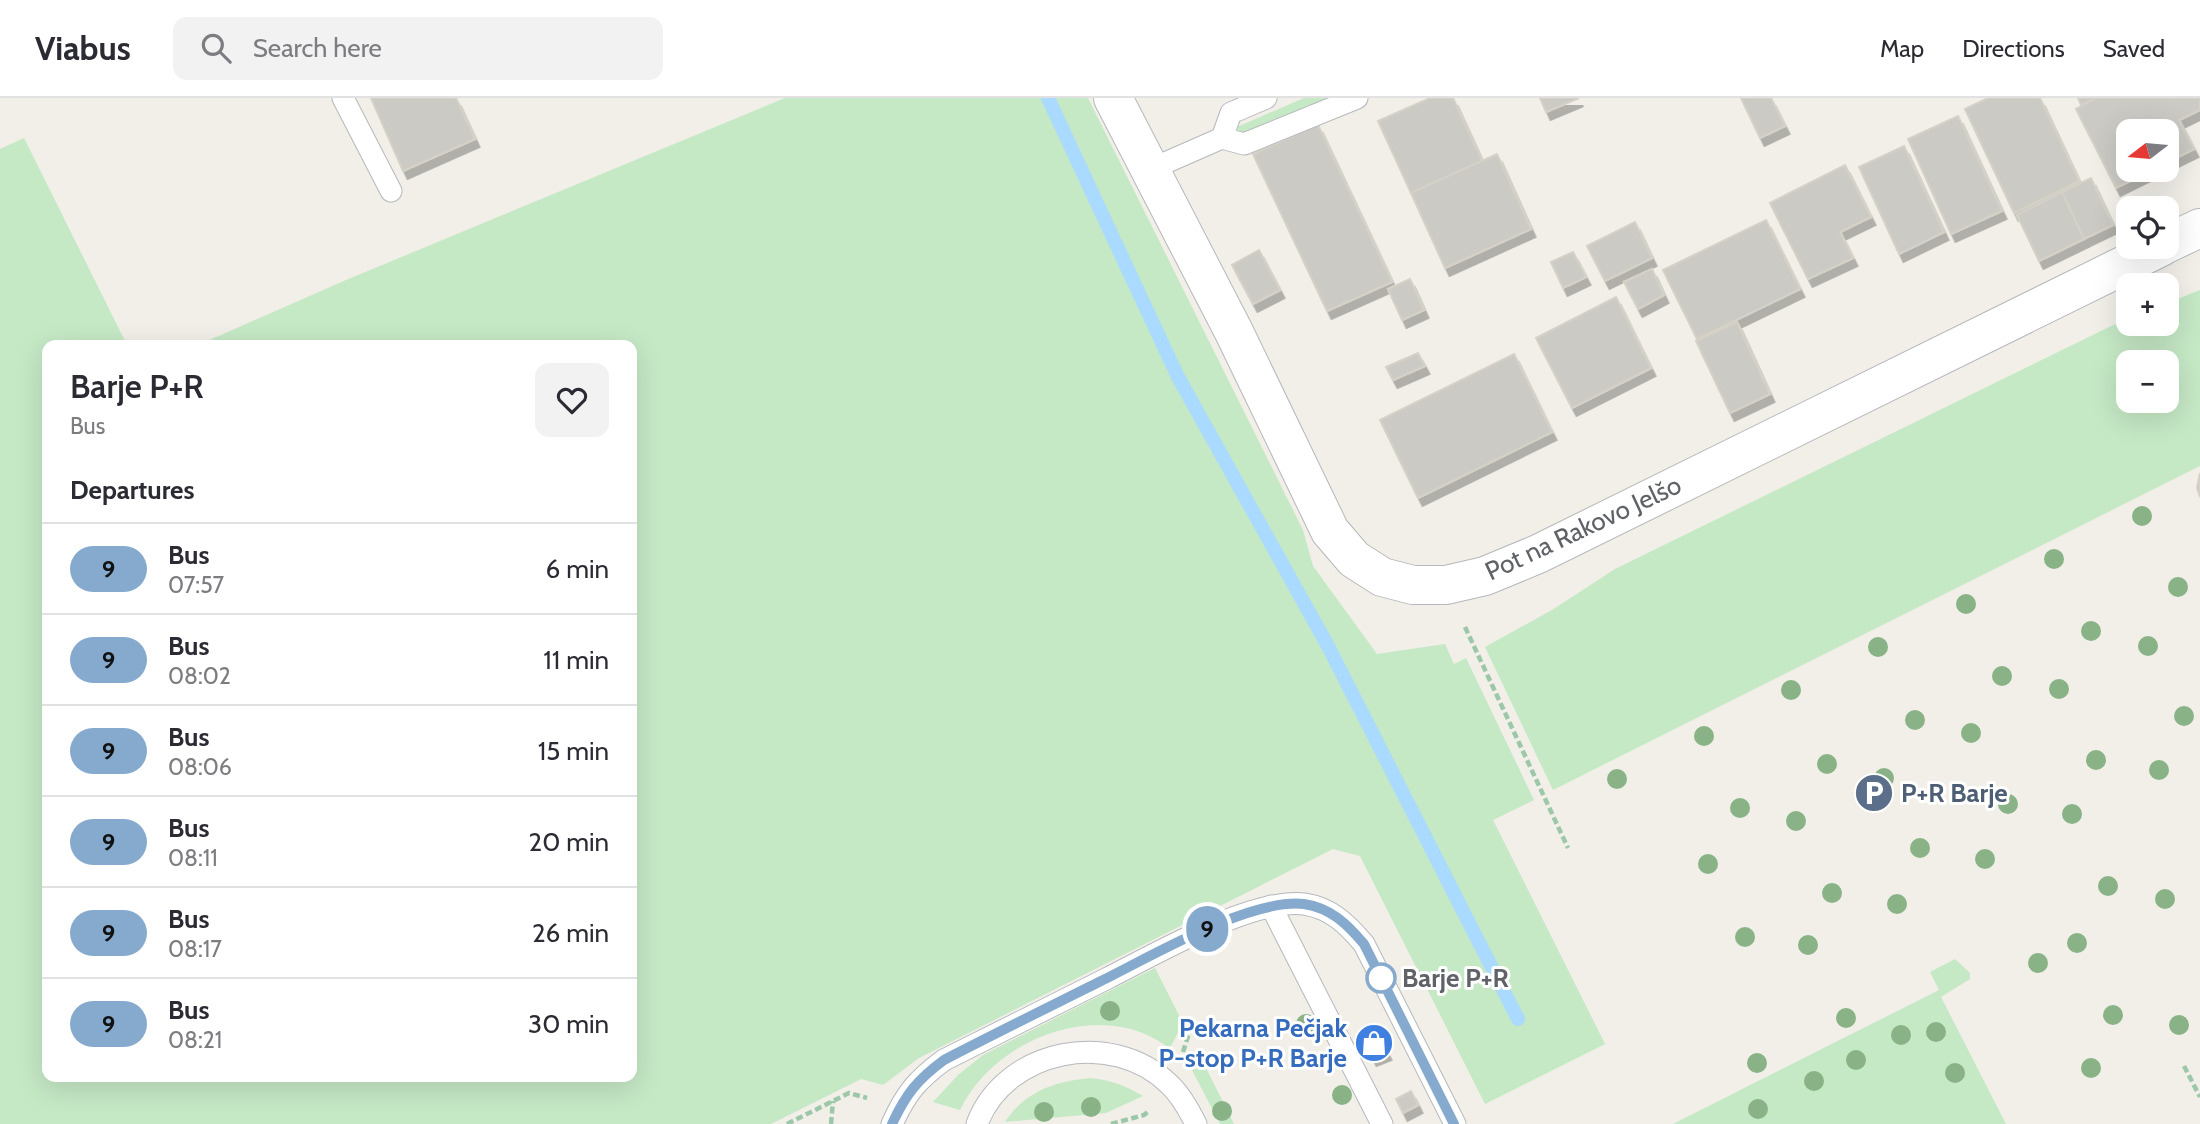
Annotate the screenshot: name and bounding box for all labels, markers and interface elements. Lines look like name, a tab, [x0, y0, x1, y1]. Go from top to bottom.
search box	[173, 17, 663, 80]
text: Viabus	[35, 28, 131, 68]
icon: search	[197, 29, 235, 67]
text: Search here	[253, 32, 382, 64]
text: Map	[1880, 34, 1924, 63]
text: Directions	[1962, 34, 2065, 63]
text: Saved	[2103, 34, 2165, 63]
north arrow	[2116, 119, 2179, 182]
map controls	[2116, 119, 2179, 413]
button: locate	[2116, 196, 2179, 259]
button: +	[2116, 273, 2179, 336]
button: −	[2116, 350, 2179, 413]
button: heart	[535, 363, 609, 437]
text: Barje P+R	[70, 366, 204, 406]
text: Bus	[70, 412, 105, 440]
street label: Pot na Rakovo Jelšo	[1480, 469, 1686, 587]
text: Departures	[70, 474, 194, 506]
text: Bus	[168, 539, 209, 571]
text: 6 min	[546, 553, 609, 585]
text: 9	[102, 554, 115, 583]
text: 07:57	[168, 571, 224, 599]
text: Bus	[168, 630, 209, 662]
text: 11 min	[543, 644, 609, 676]
text: 9	[102, 645, 115, 674]
text: 08:02	[168, 662, 231, 690]
text: Bus	[168, 721, 209, 753]
text: 15 min	[538, 735, 609, 767]
text: 9	[102, 736, 115, 765]
text: 08:06	[168, 753, 232, 781]
parking icon: P+R Barje	[1853, 772, 1895, 814]
place label: P+R Barje	[1901, 777, 2008, 809]
text: Bus	[168, 812, 209, 844]
text: 20 min	[529, 826, 609, 858]
text: 9	[102, 827, 115, 856]
text: 08:11	[168, 844, 218, 872]
text: Bus	[168, 903, 209, 935]
line badge: 9	[1184, 906, 1230, 952]
text: 9	[1200, 914, 1214, 943]
text: 26 min	[532, 917, 609, 949]
text: 9	[102, 918, 115, 947]
text: 08:17	[168, 935, 222, 963]
place label: Barje P+R	[1402, 962, 1509, 994]
marker: Barje P+R	[1366, 963, 1396, 993]
text: Bus	[168, 994, 209, 1026]
text: 30 min	[528, 1008, 609, 1040]
text: 9	[102, 1009, 115, 1038]
place label: Pekarna Pečjak P-stop P+R Barje	[1158, 1012, 1347, 1074]
shop icon: Pekarna Pečjak P-stop P+R Barje	[1353, 1022, 1395, 1064]
text: 08:21	[168, 1026, 222, 1054]

